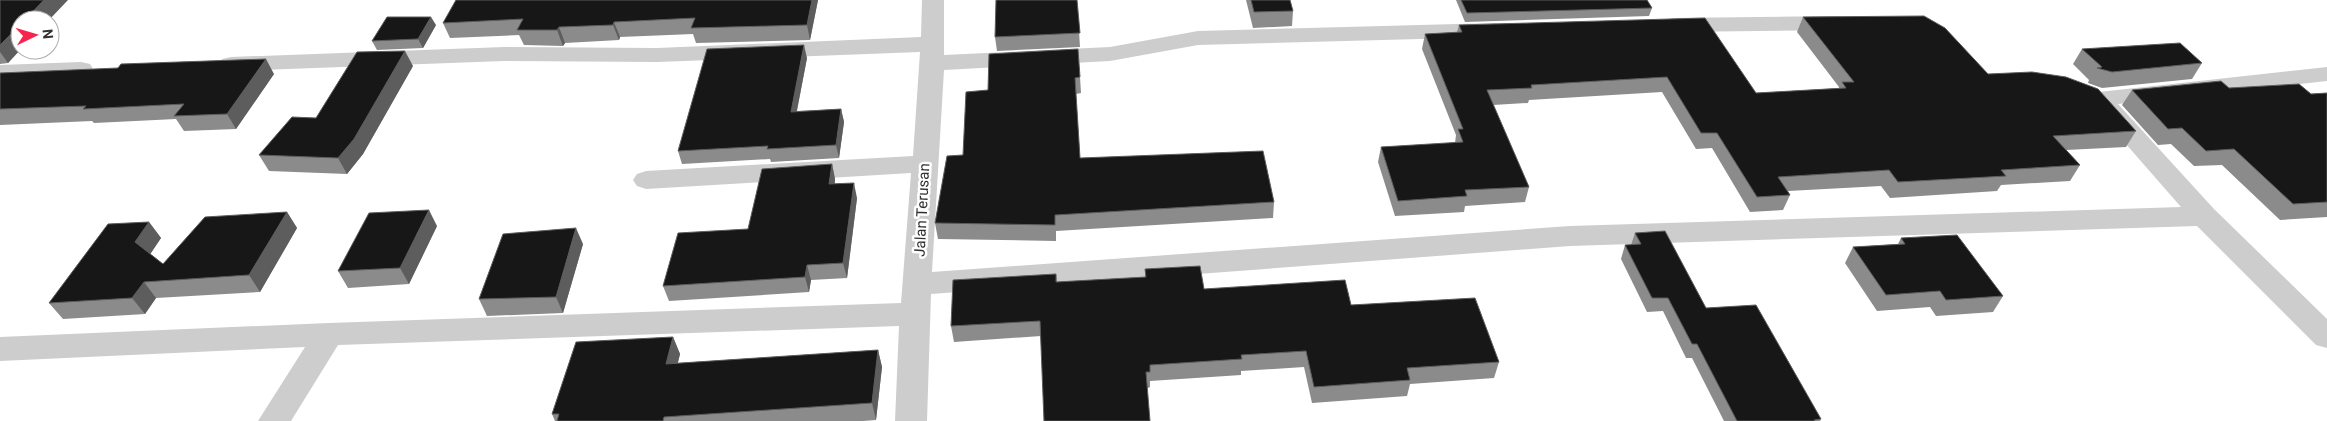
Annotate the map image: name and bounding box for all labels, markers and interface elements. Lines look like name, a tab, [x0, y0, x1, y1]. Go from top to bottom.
north arrow	[10, 10, 60, 60]
text: N	[40, 28, 56, 39]
street label: Jalan Terusan	[911, 163, 933, 257]

